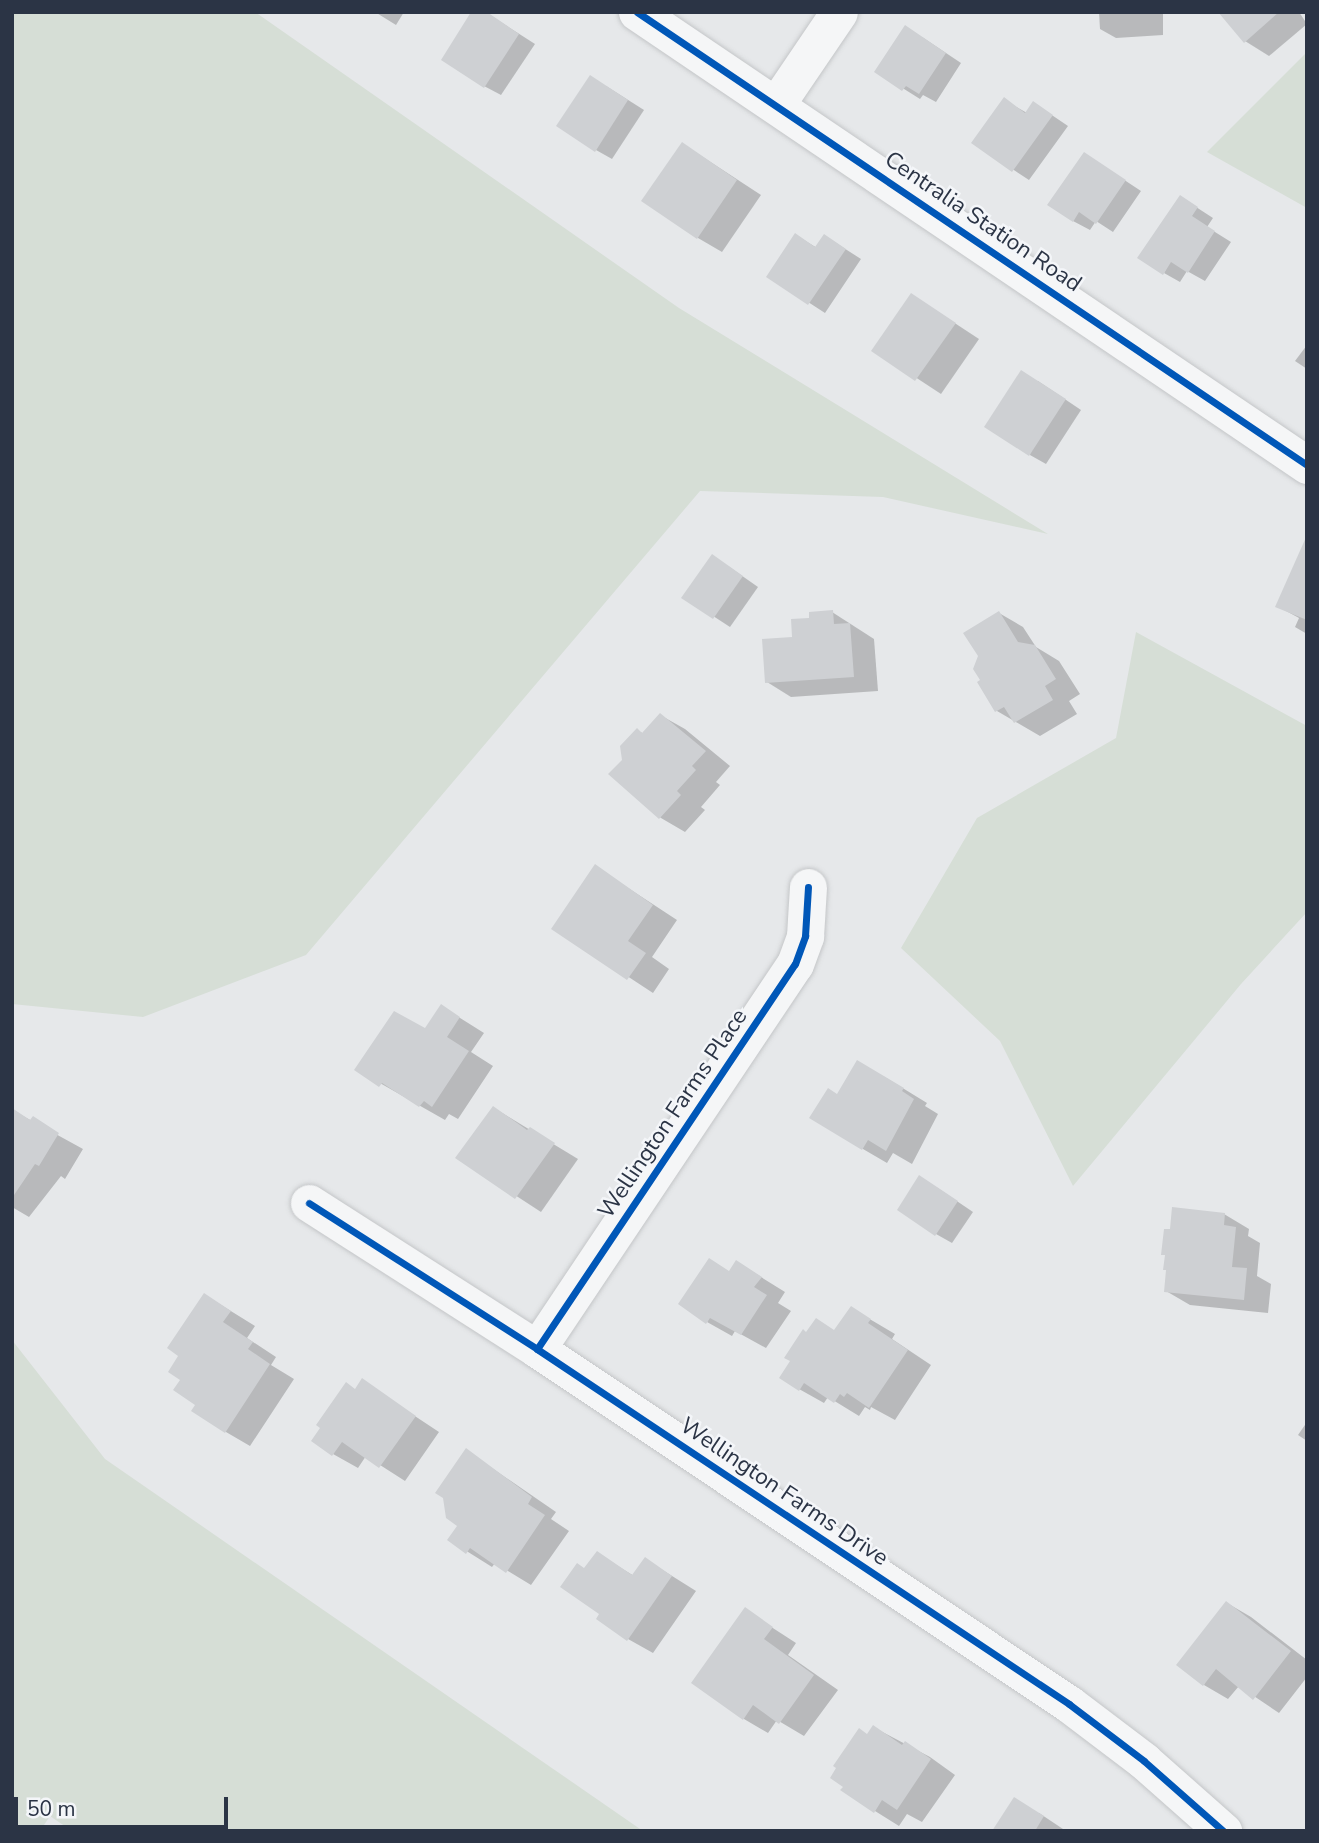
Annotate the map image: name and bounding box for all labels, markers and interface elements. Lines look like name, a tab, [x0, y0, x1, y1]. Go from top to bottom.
street label: Centralia Station Road	[879, 146, 1087, 298]
street label: Wellington Farms Place	[593, 1004, 753, 1224]
street label: Wellington Farms Drive	[675, 1412, 893, 1572]
scale bar	[18, 1784, 231, 1828]
text: 50 m	[27, 1795, 76, 1823]

